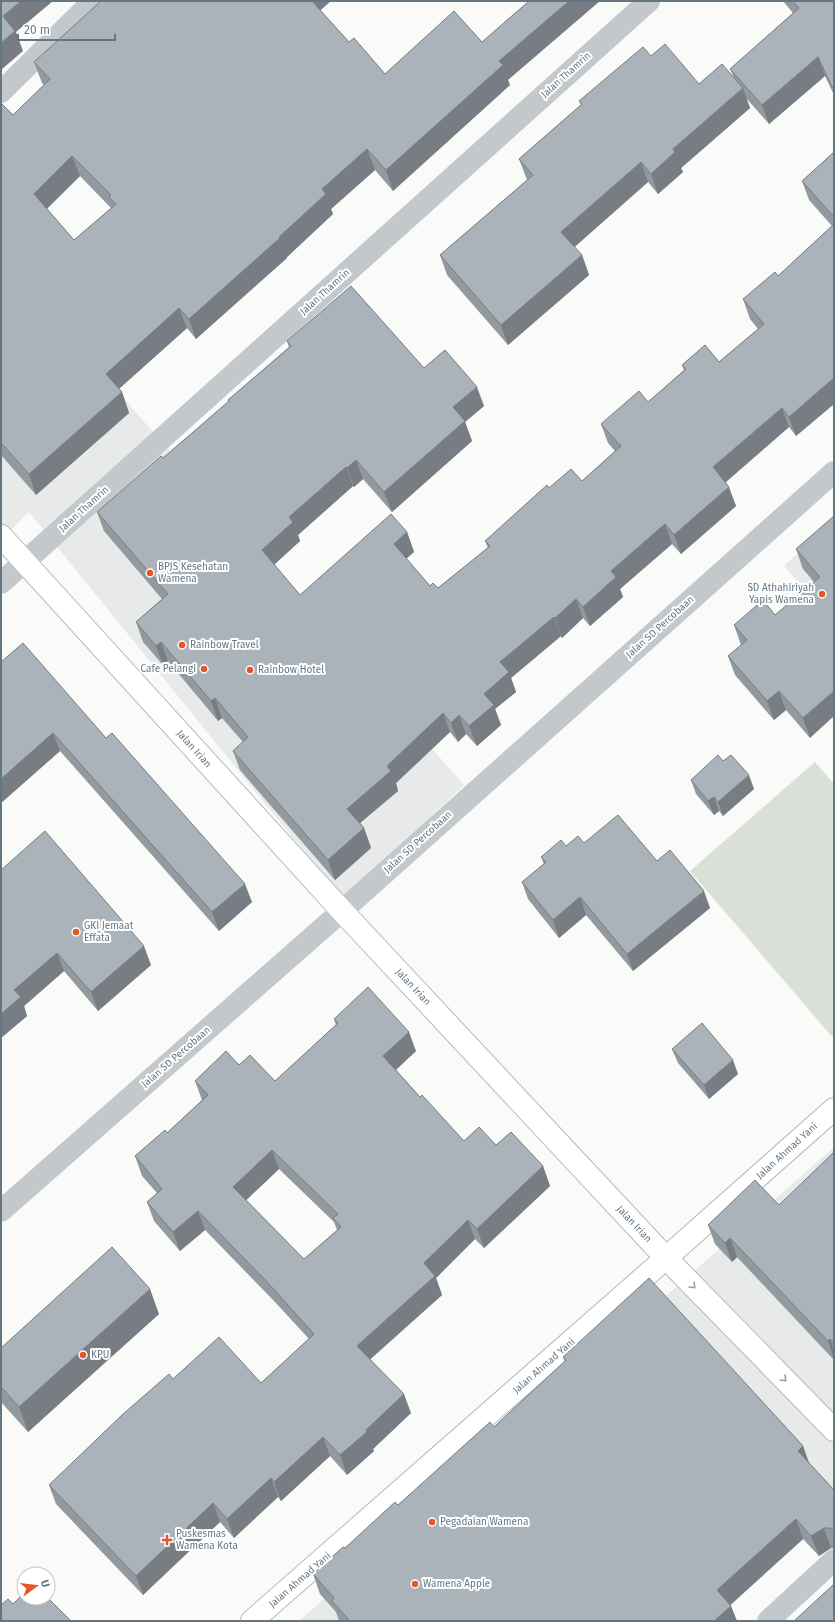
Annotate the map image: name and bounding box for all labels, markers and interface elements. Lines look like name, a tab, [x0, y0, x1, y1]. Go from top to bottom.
scale bar	[18, 16, 115, 42]
text: 20 m	[24, 23, 50, 37]
street label: Jalan Thamrin	[539, 50, 593, 100]
street label: Jalan Thamrin	[298, 267, 352, 317]
street label: Jalan Thamrin	[57, 484, 111, 534]
place label: BPJS Kesehatan Wamena	[158, 561, 228, 585]
marker: BPJS Kesehatan Wamena	[145, 568, 155, 578]
place label: SD Athahiriyah Yapis Wamena	[747, 582, 814, 606]
marker: SD Athahiriyah Yapis Wamena	[817, 589, 827, 599]
street label: Jalan SD Percobaan	[624, 593, 696, 661]
place label: Rainbow Travel	[190, 639, 259, 651]
marker: Rainbow Travel	[177, 640, 187, 650]
place label: Cafe Pelangi	[141, 663, 196, 675]
marker: Cafe Pelangi	[199, 664, 209, 674]
place label: Rainbow Hotel	[258, 664, 324, 676]
marker: Rainbow Hotel	[245, 665, 255, 675]
street label: Jalan Irian	[174, 728, 214, 770]
street label: Jalan SD Percobaan	[382, 808, 454, 876]
place label: GKI Jemaat Effata	[84, 920, 134, 944]
marker: GKI Jemaat Effata	[71, 927, 81, 937]
street label: Jalan Irian	[393, 966, 433, 1008]
street label: Jalan SD Percobaan	[139, 1024, 213, 1090]
street label: Jalan Ahmad Yani	[754, 1120, 820, 1182]
street label: Jalan Irian	[614, 1203, 654, 1245]
one-way arrow	[688, 1281, 696, 1289]
street label: Jalan Ahmad Yani	[511, 1336, 578, 1396]
place label: KPU	[91, 1349, 109, 1361]
marker: KPU	[78, 1350, 88, 1360]
one-way arrow	[779, 1374, 787, 1382]
place label: Pegadaian Wamena	[440, 1516, 528, 1528]
marker: Pegadaian Wamena	[427, 1517, 437, 1527]
place label: Puskesmas Wamena Kota	[176, 1528, 238, 1552]
marker: Puskesmas Wamena Kota	[161, 1534, 173, 1546]
street label: Jalan Ahmad Yani	[267, 1550, 334, 1610]
north arrow	[16, 1566, 56, 1606]
text: U	[38, 1578, 52, 1589]
place label: Wamena Apple	[423, 1578, 490, 1590]
marker: Wamena Apple	[410, 1579, 420, 1589]

